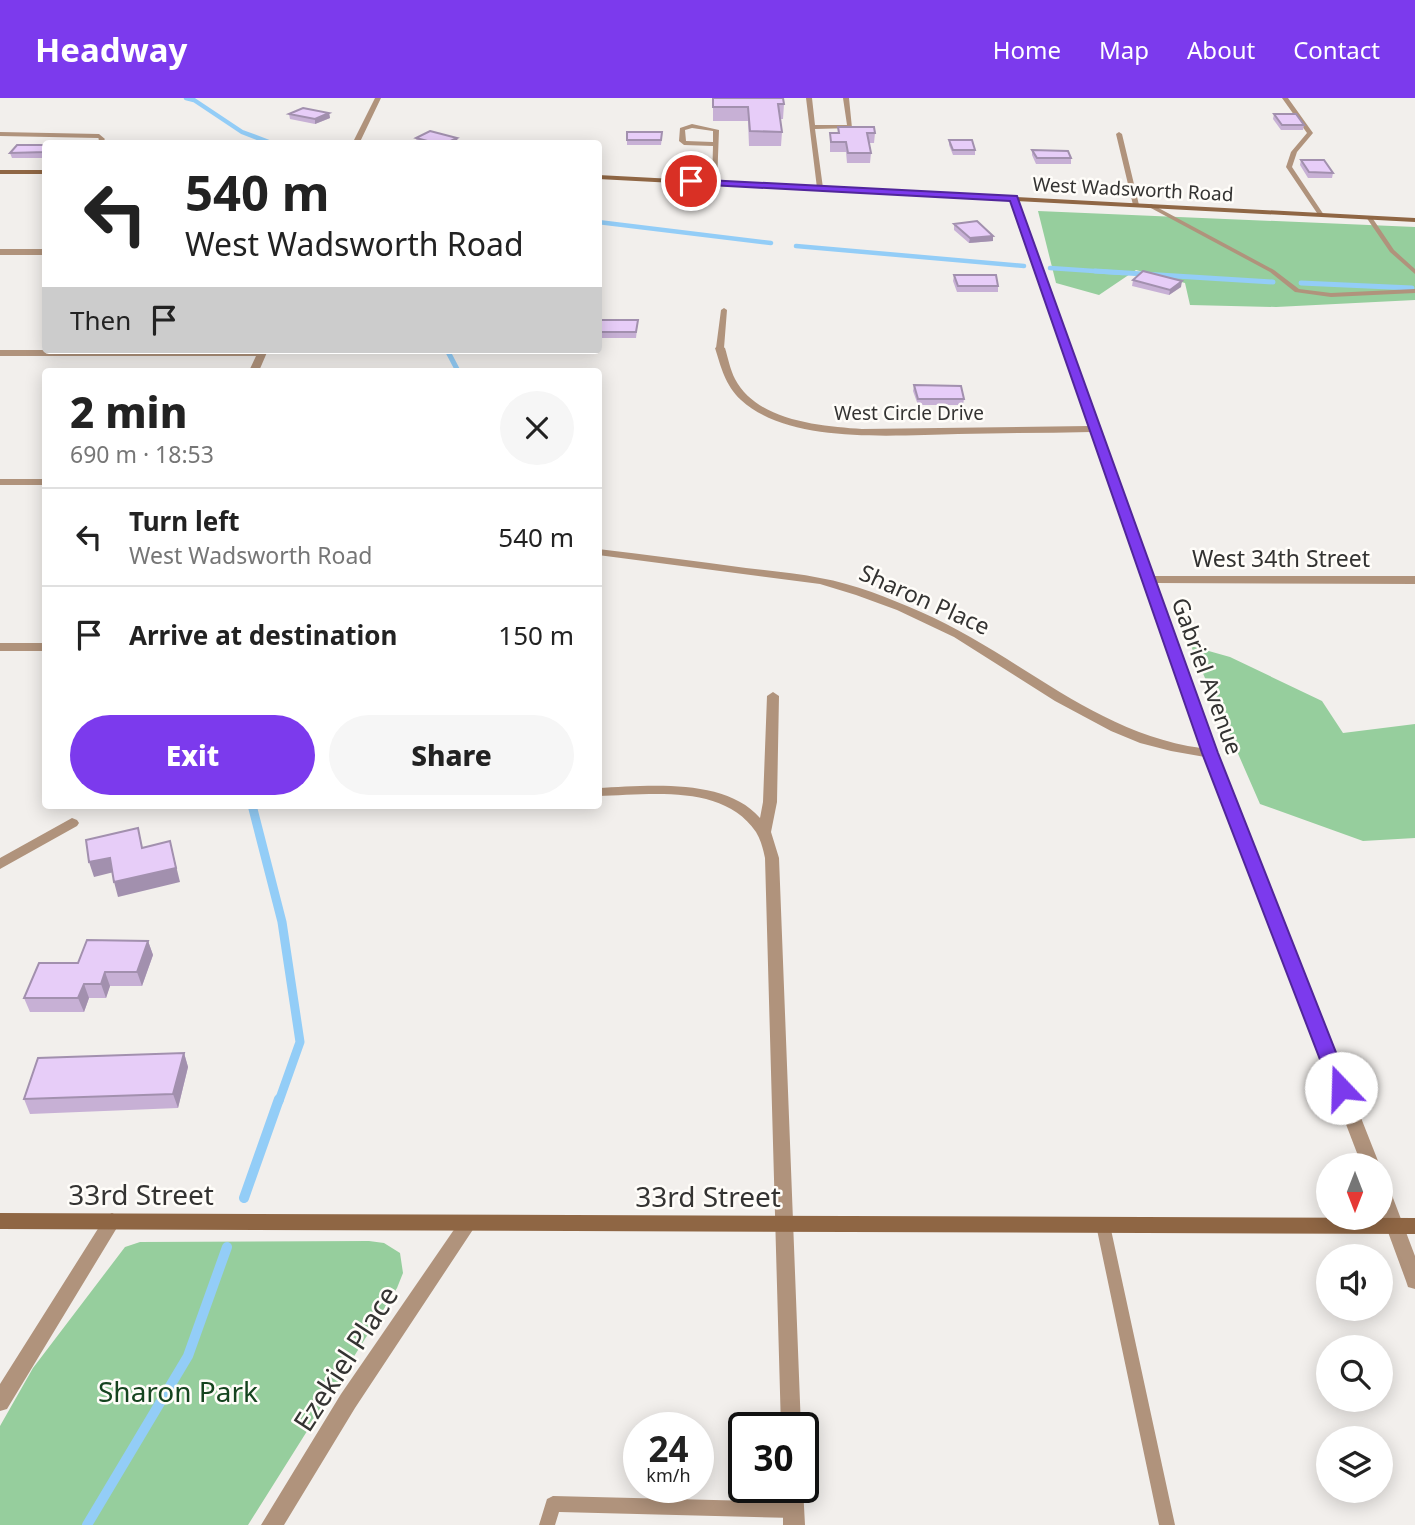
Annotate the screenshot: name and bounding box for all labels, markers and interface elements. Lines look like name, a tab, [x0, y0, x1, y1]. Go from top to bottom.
text: Headway	[35, 27, 187, 72]
text: Home	[993, 33, 1061, 66]
text: Map	[1099, 33, 1149, 66]
text: About	[1187, 33, 1255, 66]
text: Contact	[1293, 33, 1380, 66]
pin	[661, 151, 721, 211]
text: 540 m	[185, 159, 330, 225]
icon: arrive	[672, 162, 710, 200]
icon: left	[70, 168, 161, 259]
street label: West Wadsworth Road	[1032, 171, 1234, 207]
text: West Wadsworth Road	[185, 222, 524, 265]
icon: arrive	[145, 301, 183, 339]
text: Then	[70, 302, 131, 338]
text: 2 min	[70, 383, 187, 440]
button: close	[500, 391, 574, 465]
street label: West Circle Drive	[834, 400, 984, 426]
text: 690 m · 18:53	[70, 438, 214, 470]
text: Turn left	[129, 503, 240, 539]
icon: left	[70, 518, 108, 556]
text: 540 m	[498, 519, 574, 555]
text: West Wadsworth Road	[129, 539, 372, 571]
street label: West 34th Street	[1192, 542, 1370, 574]
street label: Sharon Place	[855, 556, 995, 642]
street label: Gabriel Avenue	[1165, 593, 1251, 759]
icon: arrive	[70, 616, 108, 654]
text: Arrive at destination	[129, 617, 398, 653]
text: 150 m	[498, 617, 574, 653]
button: Exit	[70, 715, 315, 795]
button: Share	[329, 715, 574, 795]
position arrow	[1304, 1051, 1378, 1125]
north arrow	[1316, 1153, 1393, 1230]
map controls	[1316, 1153, 1393, 1503]
street label: 33rd Street	[68, 1175, 214, 1213]
street label: 33rd Street	[635, 1177, 781, 1215]
button: sound	[1316, 1244, 1393, 1321]
street label: Ezekiel Place	[284, 1278, 406, 1438]
button: search	[1316, 1335, 1393, 1412]
park label: Sharon Park	[98, 1372, 258, 1410]
speed limit sign: 30	[728, 1412, 819, 1503]
text: 24	[648, 1425, 689, 1472]
button: layers	[1316, 1426, 1393, 1503]
text: km/h	[646, 1463, 691, 1487]

